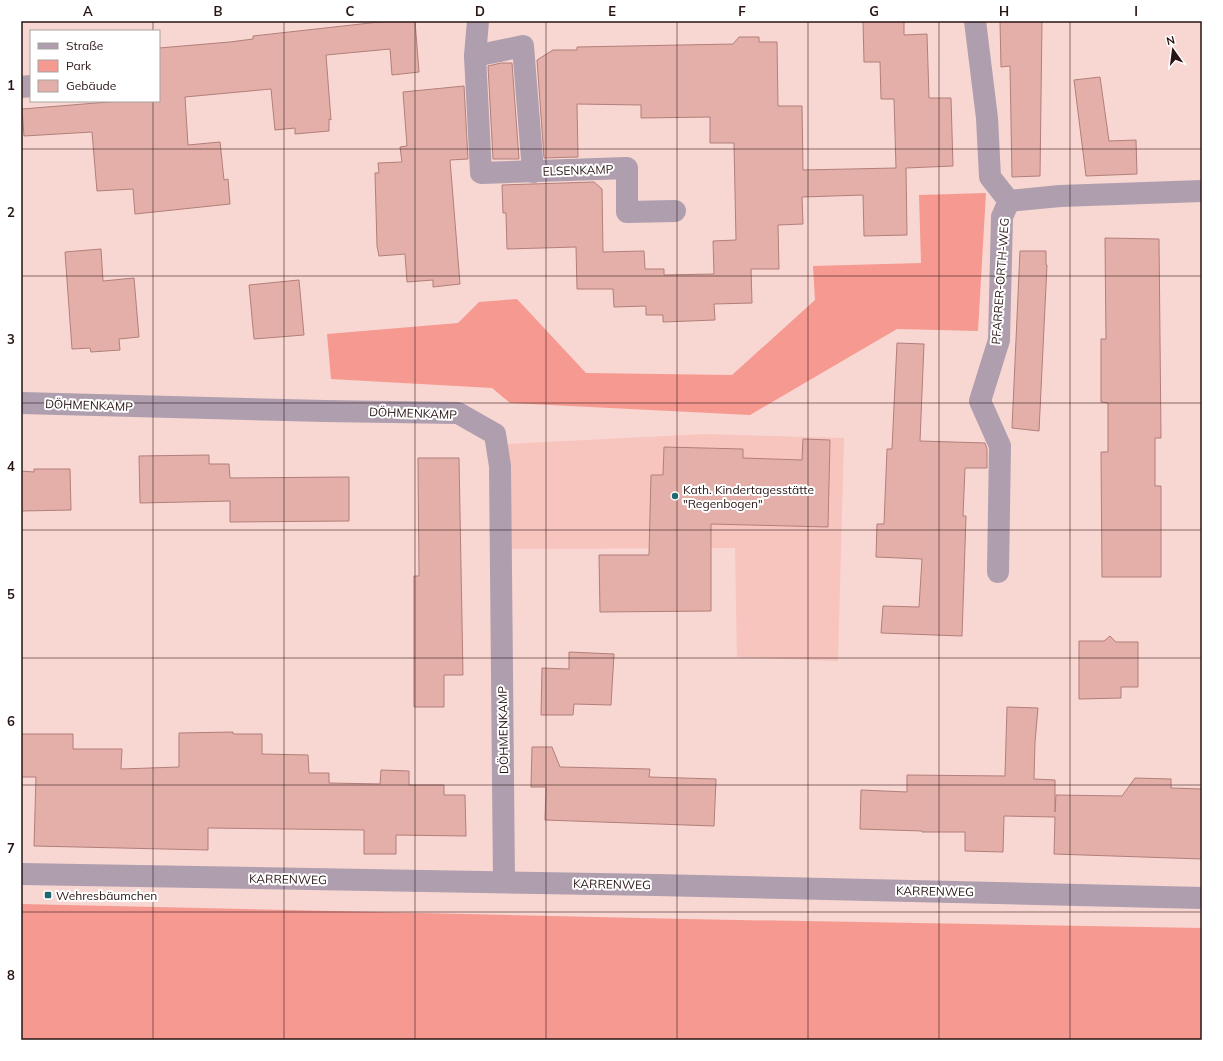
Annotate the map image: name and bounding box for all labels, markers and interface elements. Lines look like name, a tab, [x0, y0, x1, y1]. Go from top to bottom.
text: A	[83, 3, 93, 19]
text: B	[214, 3, 223, 19]
text: C	[346, 3, 355, 19]
text: D	[475, 3, 485, 19]
text: E	[608, 3, 616, 19]
text: F	[738, 3, 746, 19]
text: G	[869, 3, 879, 19]
text: H	[999, 3, 1009, 19]
text: I	[1134, 3, 1138, 19]
legend	[30, 30, 160, 102]
north arrow	[1153, 30, 1193, 70]
text: N	[1165, 32, 1176, 48]
text: Straße	[66, 38, 103, 53]
text: Park	[66, 58, 92, 73]
text: 1	[7, 77, 15, 93]
text: Gebäude	[66, 78, 116, 93]
street label: ELSENKAMP	[542, 161, 614, 179]
text: 2	[7, 204, 15, 220]
street label: PFARRER-ORTH-WEG	[988, 217, 1012, 345]
text: 3	[7, 331, 15, 347]
street label: DÖHMENKAMP	[45, 396, 133, 414]
street label: DÖHMENKAMP	[369, 404, 457, 422]
text: 4	[7, 458, 15, 474]
place label: Kath. Kindertagesstätte "Regenbogen"	[683, 482, 814, 511]
marker: Kath. Kindertagesstätte "Regenbogen"	[670, 491, 680, 501]
text: 5	[7, 586, 15, 602]
street label: DÖHMENKAMP	[495, 686, 511, 774]
text: 6	[7, 713, 15, 729]
text: 7	[7, 840, 15, 856]
street label: KARRENWEG	[249, 871, 327, 887]
street label: KARRENWEG	[573, 876, 651, 892]
street label: KARRENWEG	[896, 883, 974, 899]
place label: Wehresbäumchen	[56, 888, 157, 903]
marker: Wehresbäumchen	[43, 890, 53, 900]
text: 8	[7, 967, 15, 983]

